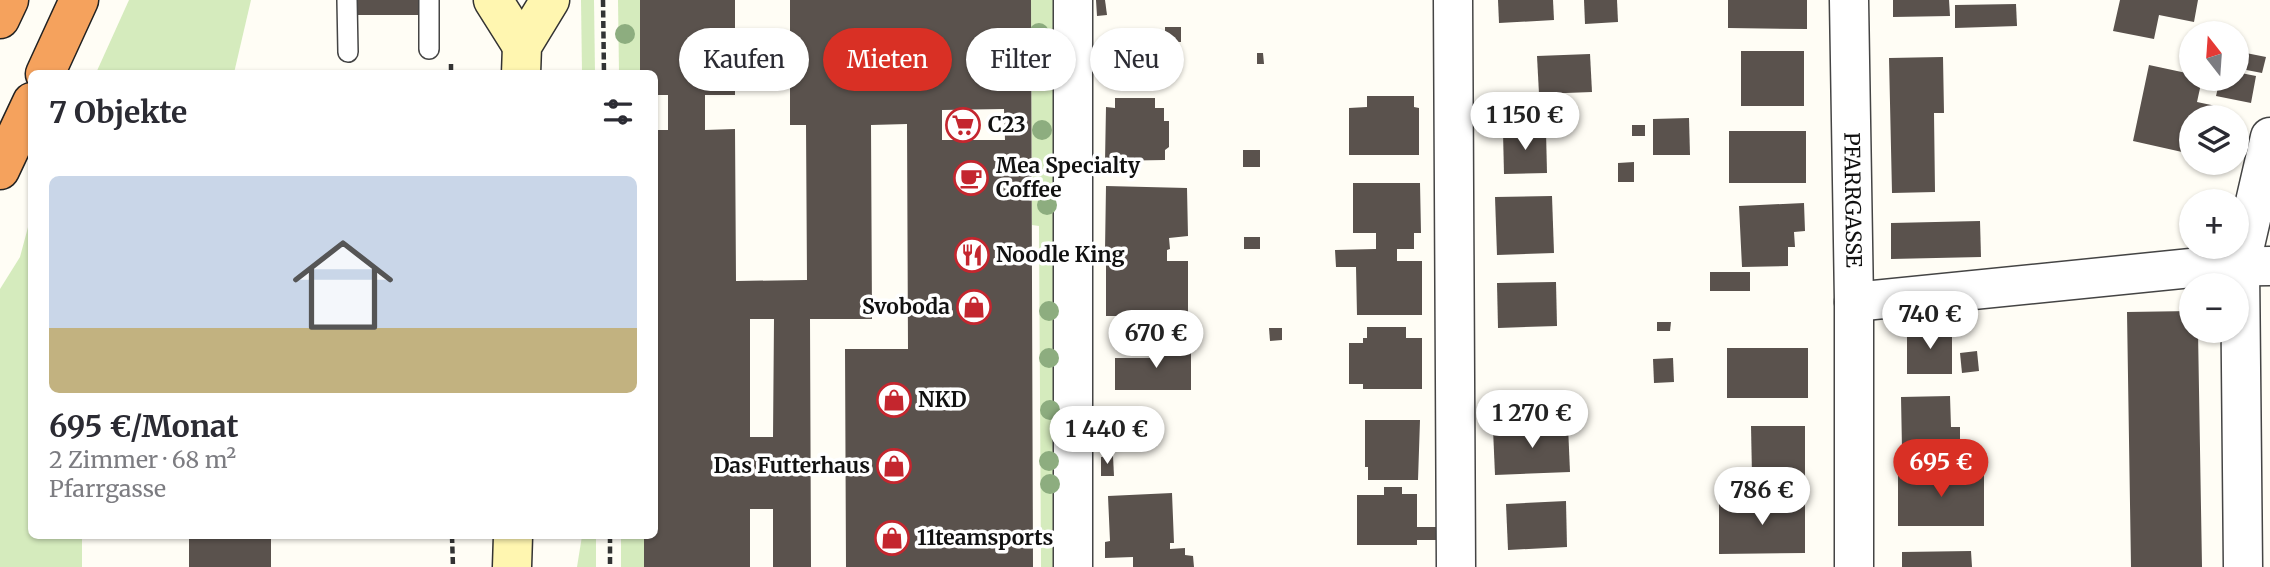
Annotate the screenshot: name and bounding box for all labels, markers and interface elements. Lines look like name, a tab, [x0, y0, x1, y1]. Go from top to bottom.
north arrow	[2179, 21, 2249, 91]
map controls	[2179, 21, 2249, 343]
chip: Kaufen	[679, 28, 809, 91]
chip: Mieten	[823, 28, 952, 91]
chip: Filter	[966, 28, 1076, 91]
chip: Neu	[1090, 28, 1184, 91]
pin: 1 150 €	[1460, 92, 1590, 152]
text: 7 Objekte	[49, 93, 187, 131]
icon: filters	[599, 93, 637, 131]
text: 1 150 €	[1486, 100, 1564, 129]
button: layers	[2179, 105, 2249, 175]
supermarket icon: C23	[944, 106, 982, 144]
place label: C23	[988, 111, 1026, 138]
street label: PFARRGASSE	[1838, 132, 1867, 269]
place label: Mea Specialty Coffee	[996, 152, 1141, 203]
cafe icon: Mea Specialty Coffee	[952, 159, 990, 197]
button: +	[2179, 189, 2249, 259]
icon: home	[280, 222, 406, 348]
restaurant icon: Noodle King	[953, 236, 991, 274]
place label: Noodle King	[996, 241, 1125, 268]
button: −	[2179, 273, 2249, 343]
shop icon: Svoboda	[955, 288, 993, 326]
pin: 740 €	[1881, 292, 1979, 351]
place label: Svoboda	[862, 293, 950, 320]
text: 740 €	[1898, 299, 1962, 328]
pin: 670 €	[1107, 310, 1205, 370]
text: 670 €	[1124, 318, 1188, 347]
shop icon: NKD	[875, 381, 913, 419]
place label: NKD	[918, 386, 967, 413]
pin: 1 270 €	[1467, 391, 1597, 450]
text: 1 270 €	[1492, 398, 1572, 427]
pin: 1 440 €	[1042, 406, 1172, 466]
text: 695 €/Monat	[49, 407, 239, 445]
text: 1 440 €	[1066, 414, 1148, 443]
pin: 695 €	[1892, 440, 1990, 499]
text: 2 Zimmer · 68 m²	[49, 445, 236, 474]
shop icon: Das Futterhaus	[875, 447, 913, 485]
text: 695 €	[1909, 447, 1973, 476]
place label: Das Futterhaus	[713, 452, 870, 479]
pin: 786 €	[1713, 468, 1811, 527]
text: Pfarrgasse	[49, 474, 166, 503]
text: 786 €	[1730, 475, 1794, 504]
shop icon: 11teamsports	[873, 519, 911, 557]
place label: 11teamsports	[917, 524, 1054, 551]

